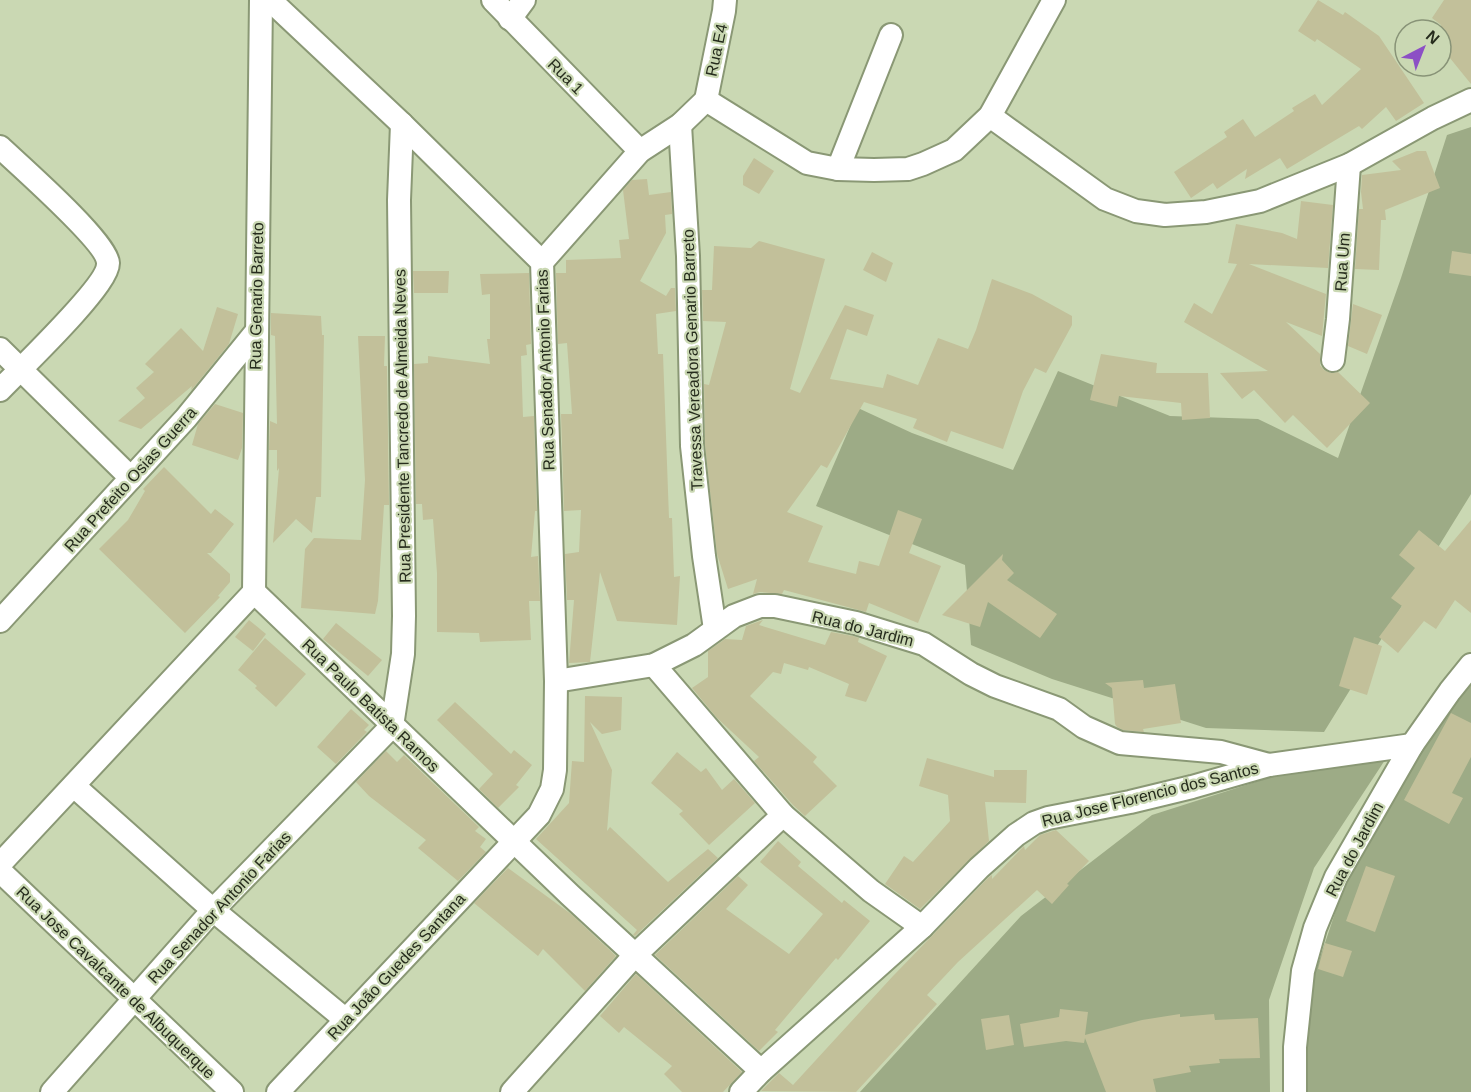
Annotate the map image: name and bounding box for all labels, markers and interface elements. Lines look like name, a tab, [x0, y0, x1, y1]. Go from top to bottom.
north arrow	[1393, 18, 1453, 78]
street label: Rua E4	[703, 22, 730, 78]
text: N	[1423, 27, 1443, 47]
street label: Rua 1	[545, 55, 587, 98]
street label: Rua Genario Barreto	[247, 222, 266, 370]
street label: Travessa Vereadora Genario Barreto	[679, 229, 706, 491]
street label: Rua Um	[1332, 232, 1353, 292]
street label: Rua Presidente Tancredo de Almeida Neves	[391, 269, 414, 583]
street label: Rua Senador Antonio Farias	[533, 269, 558, 471]
street label: Rua Prefeito Osias Guerra	[61, 404, 200, 555]
street label: Rua do Jardim	[810, 608, 915, 649]
street label: Rua Paulo Batista Ramos	[299, 636, 442, 775]
street label: Rua Jose Florencio dos Santos	[1040, 759, 1260, 830]
street label: Rua do Jardim	[1323, 799, 1386, 899]
street label: Rua Senador Antonio Farias	[145, 828, 294, 987]
street label: Rua Jose Cavalcante de Albuquerque	[13, 883, 218, 1082]
street label: Rua João Guedes Santana	[324, 890, 468, 1043]

